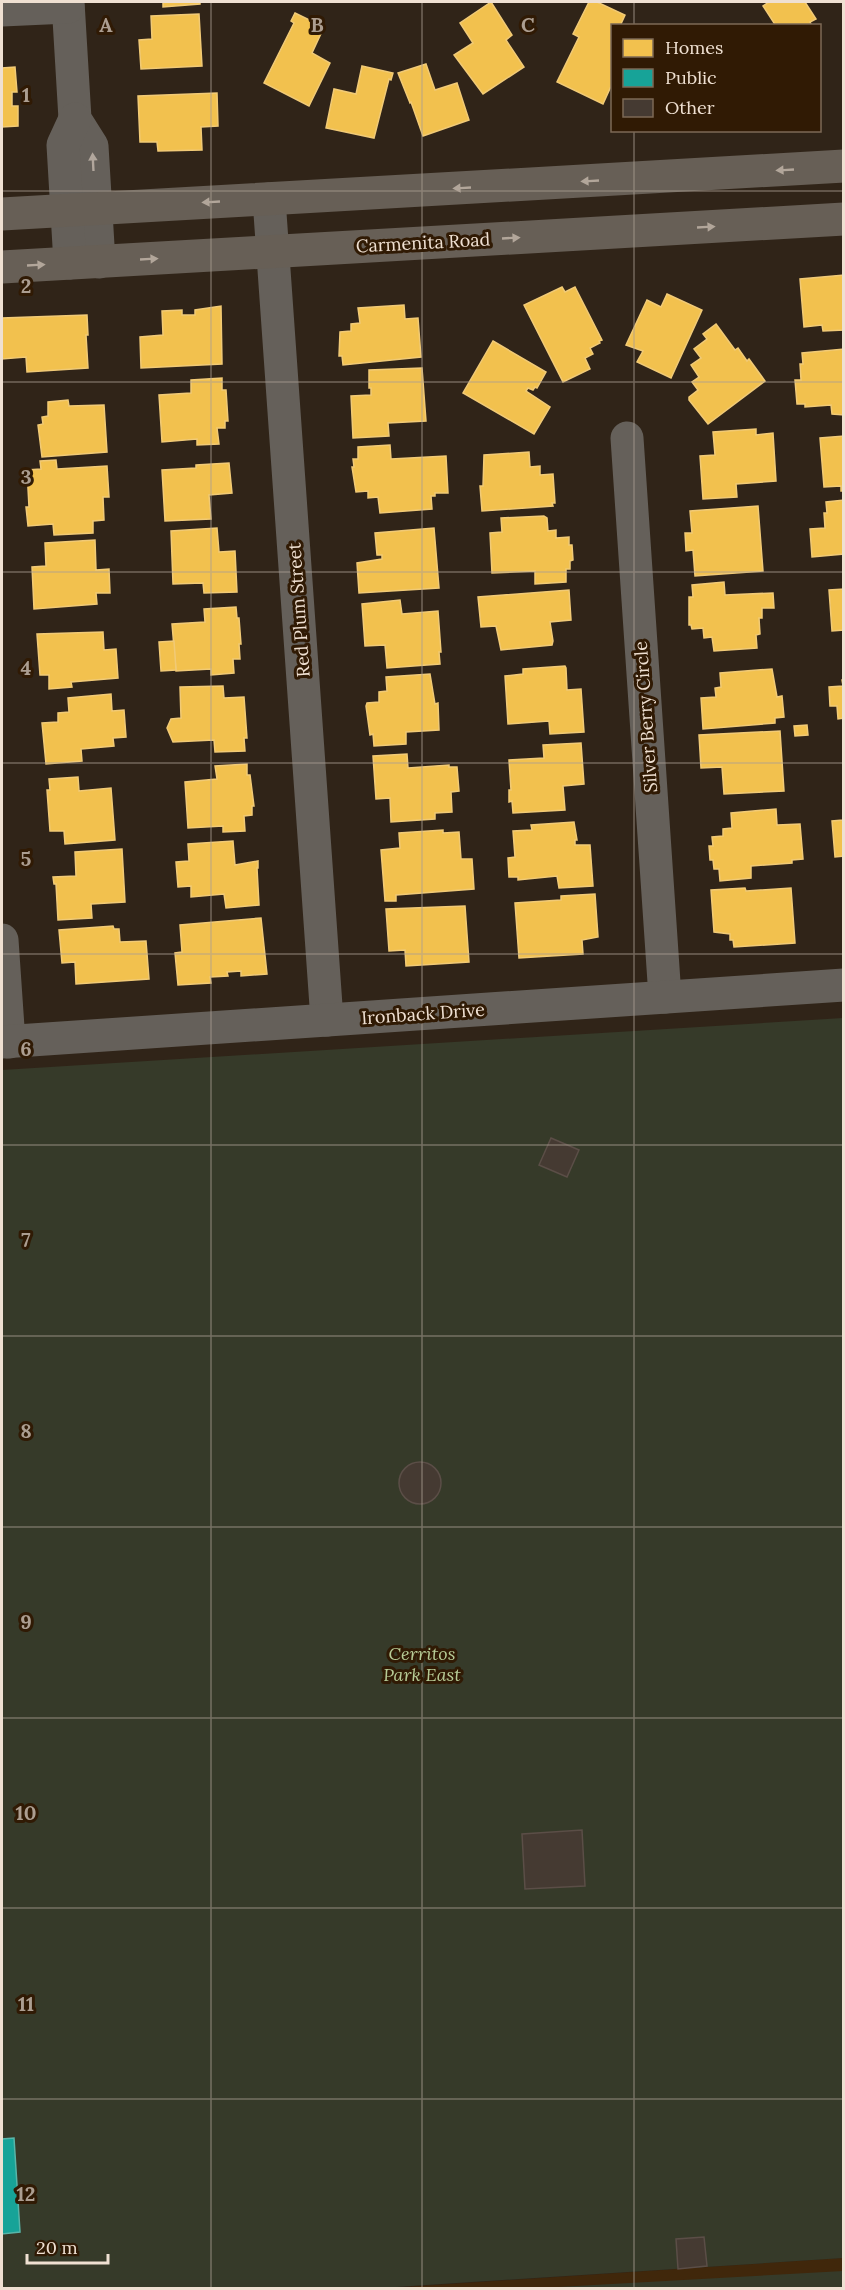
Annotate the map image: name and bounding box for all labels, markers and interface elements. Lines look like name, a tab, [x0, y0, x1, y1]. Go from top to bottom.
text: A	[99, 12, 113, 37]
text: B	[310, 12, 324, 37]
text: C	[521, 12, 535, 37]
legend	[611, 24, 821, 132]
text: Homes	[665, 36, 723, 59]
text: Public	[665, 66, 717, 89]
text: 1	[22, 82, 30, 107]
text: Other	[665, 96, 715, 119]
one-way arrow	[88, 152, 97, 171]
one-way arrow	[776, 165, 795, 174]
one-way arrow	[581, 176, 600, 185]
one-way arrow	[452, 183, 471, 193]
one-way arrow	[202, 198, 221, 207]
one-way arrow	[697, 222, 716, 232]
street label: Carmenita Road	[355, 227, 491, 258]
one-way arrow	[502, 234, 521, 243]
one-way arrow	[140, 254, 159, 264]
one-way arrow	[26, 261, 45, 270]
text: 2	[21, 273, 31, 298]
text: 3	[20, 464, 32, 489]
street label: Red Plum Street	[282, 542, 315, 678]
street label: Silver Berry Circle	[629, 640, 662, 794]
text: 4	[21, 655, 32, 680]
text: 5	[21, 846, 32, 871]
street label: Ironback Drive	[360, 998, 486, 1029]
text: 6	[20, 1036, 32, 1061]
text: 7	[21, 1227, 31, 1252]
text: 8	[20, 1418, 32, 1443]
text: 9	[20, 1609, 32, 1634]
park label: Cerritos Park East	[383, 1642, 461, 1686]
text: 10	[16, 1800, 36, 1825]
text: 11	[18, 1991, 34, 2016]
text: 12	[17, 2181, 35, 2206]
scale bar	[27, 2227, 108, 2265]
text: 20 m	[36, 2236, 78, 2259]

